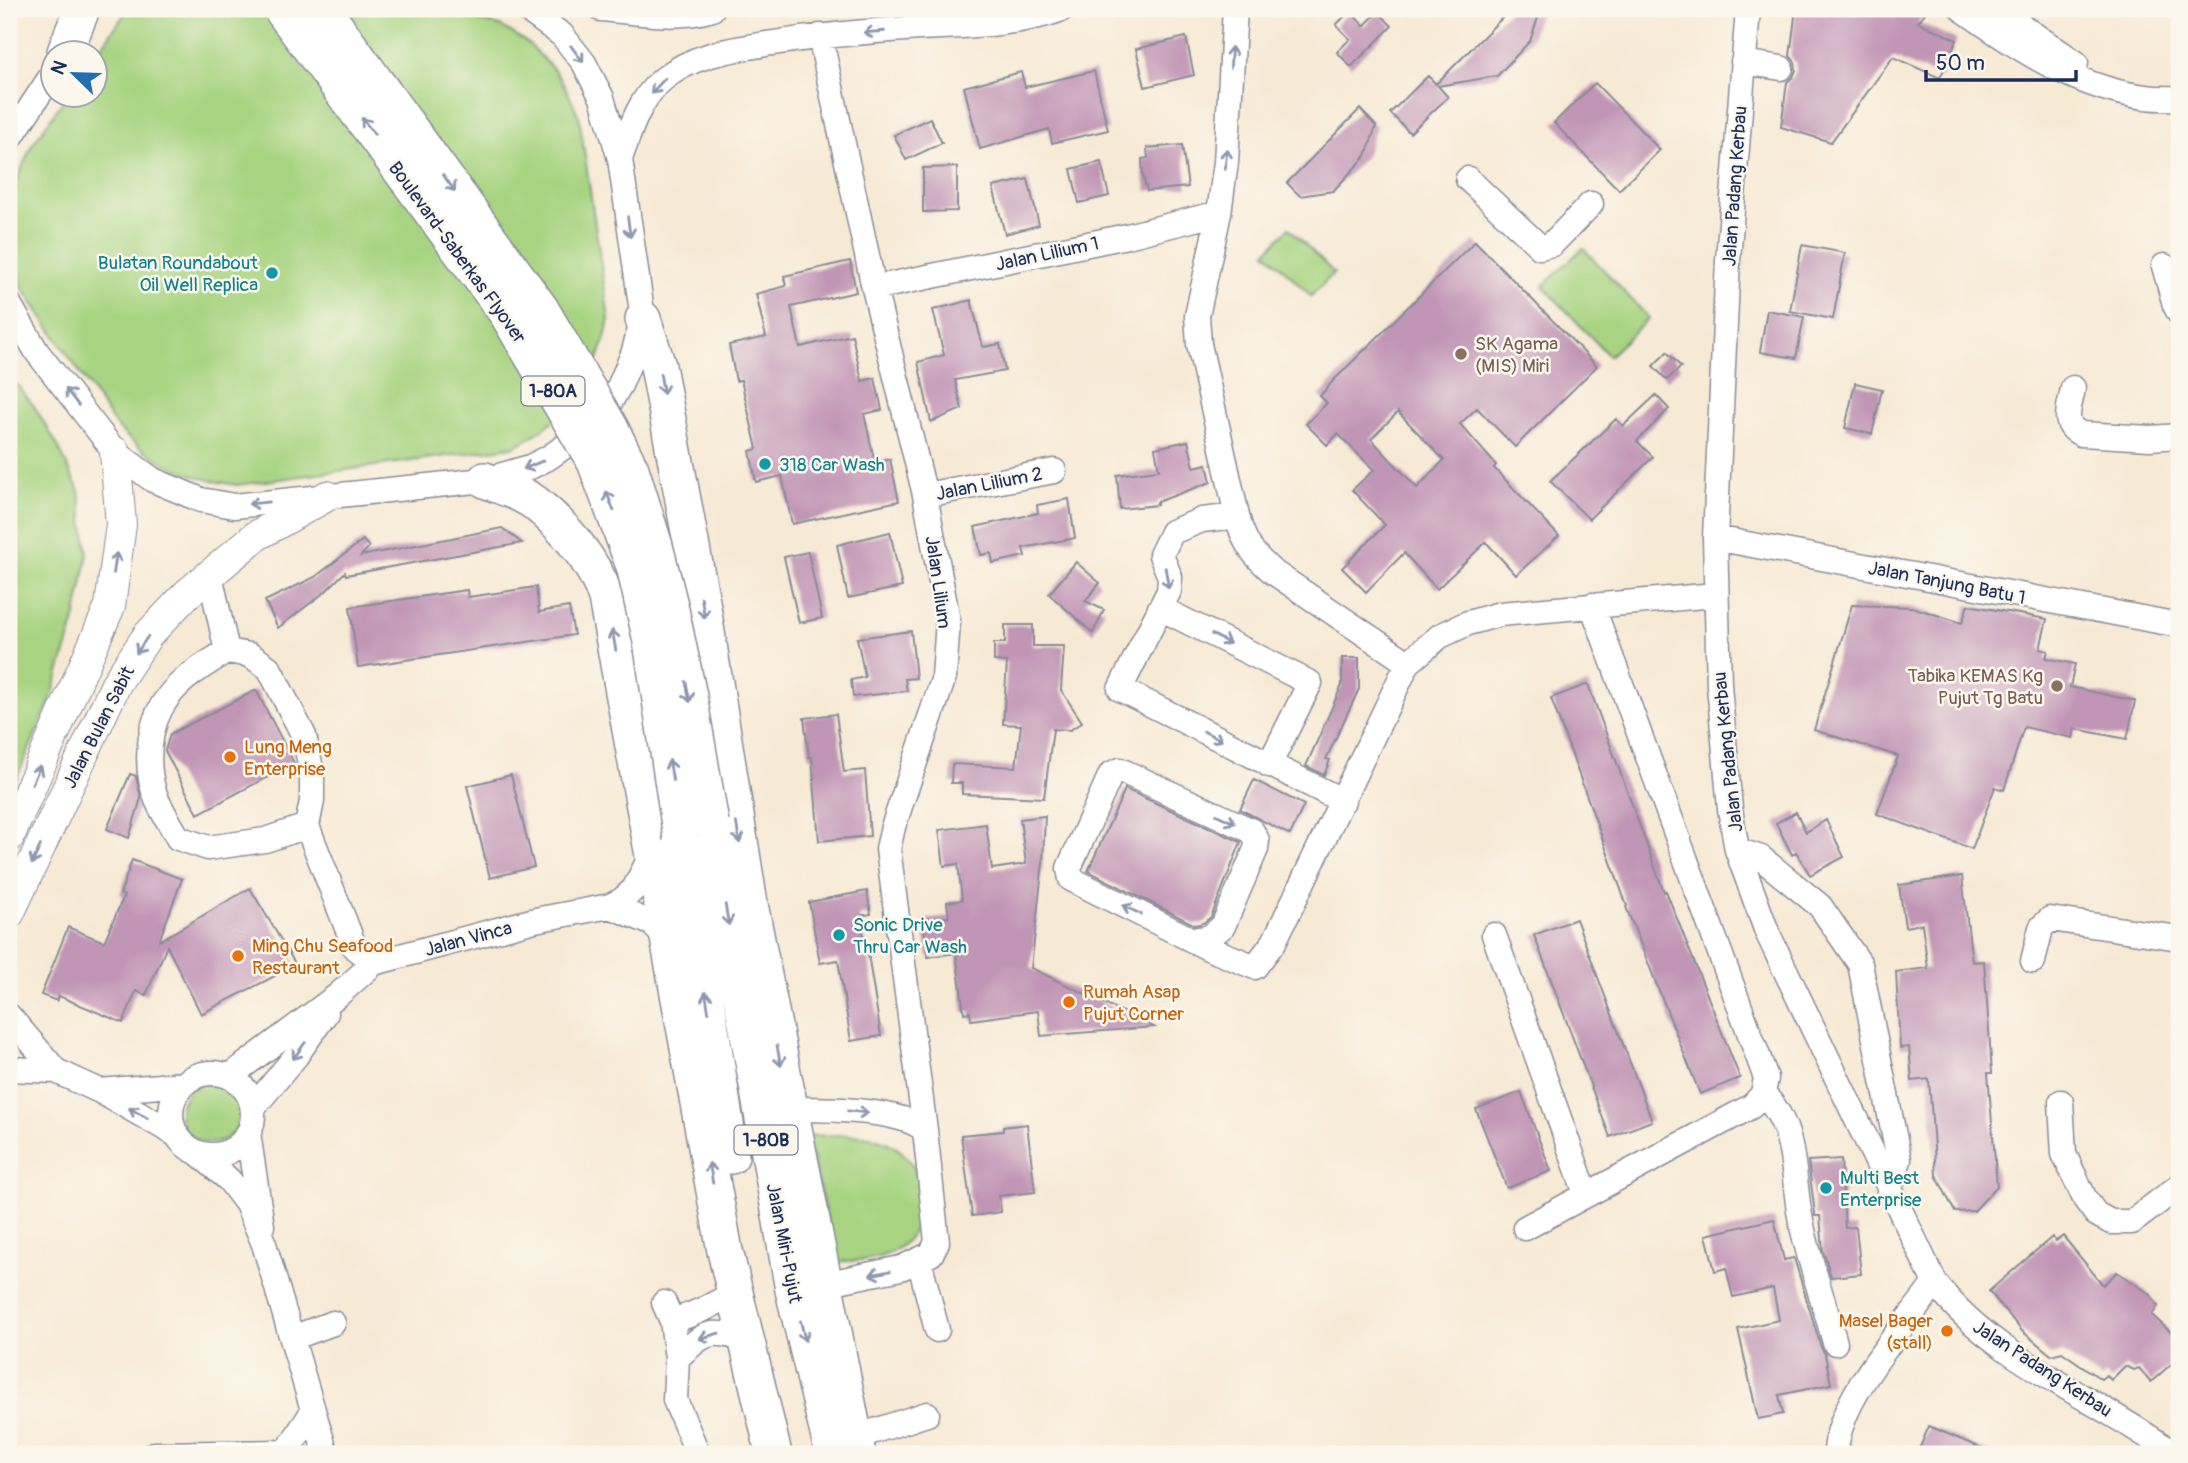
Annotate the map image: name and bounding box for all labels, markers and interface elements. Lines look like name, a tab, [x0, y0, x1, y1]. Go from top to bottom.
one-way arrow	[863, 26, 886, 39]
north arrow	[38, 38, 108, 108]
scale bar	[1926, 38, 2076, 82]
one-way arrow	[569, 44, 584, 63]
one-way arrow	[1225, 46, 1238, 69]
text: 50 m	[1936, 50, 1985, 77]
text: N	[46, 57, 73, 78]
one-way arrow	[650, 77, 666, 95]
street label: Jalan Padang Kerbau	[1717, 105, 1753, 267]
one-way arrow	[360, 118, 375, 136]
one-way arrow	[1220, 148, 1233, 171]
street label: Boulevard-Saberkas Flyover	[383, 157, 531, 349]
one-way arrow	[442, 173, 457, 192]
one-way arrow	[623, 215, 636, 238]
street label: Jalan Lilium 1	[993, 231, 1101, 277]
place label: Bulatan Roundabout Oil Well Replica	[98, 251, 258, 297]
marker: Bulatan Roundabout Oil Well Replica	[264, 265, 280, 281]
place label: SK Agama (MIS) Miri	[1475, 332, 1558, 378]
marker: SK Agama (MIS) Miri	[1453, 346, 1469, 362]
one-way arrow	[656, 372, 669, 395]
road number: 1-80A	[522, 376, 584, 405]
one-way arrow	[65, 389, 80, 407]
place label: 318 Car Wash	[779, 453, 885, 477]
marker: 318 Car Wash	[757, 456, 773, 472]
one-way arrow	[523, 459, 544, 472]
street label: Jalan Lilium 2	[934, 462, 1045, 506]
one-way arrow	[602, 491, 615, 513]
one-way arrow	[248, 497, 271, 510]
street label: Jalan Lilium	[920, 534, 956, 630]
one-way arrow	[109, 552, 122, 575]
street label: Jalan Tanjung Batu 1	[1866, 556, 2028, 610]
one-way arrow	[1161, 566, 1174, 589]
one-way arrow	[697, 596, 710, 619]
one-way arrow	[607, 629, 620, 652]
one-way arrow	[1211, 633, 1232, 646]
one-way arrow	[135, 635, 149, 654]
street label: Jalan Bulan Sabit	[58, 662, 140, 793]
place label: Tabika KEMAS Kg Pujut Tg Batu	[1908, 664, 2043, 710]
street label: Jalan Padang Kerbau	[1708, 671, 1748, 833]
marker: Tabika KEMAS Kg Pujut Tg Batu	[2049, 678, 2065, 694]
one-way arrow	[682, 680, 696, 703]
one-way arrow	[1202, 730, 1223, 743]
place label: Lung Meng Enterprise	[244, 735, 332, 781]
marker: Lung Meng Enterprise	[222, 749, 238, 765]
one-way arrow	[664, 759, 677, 782]
one-way arrow	[30, 764, 43, 786]
one-way arrow	[1215, 813, 1237, 826]
one-way arrow	[732, 821, 745, 844]
one-way arrow	[29, 844, 43, 865]
one-way arrow	[1122, 902, 1143, 916]
one-way arrow	[721, 903, 734, 925]
place label: Sonic Drive Thru Car Wash	[853, 913, 967, 959]
street label: Jalan Vinca	[422, 916, 515, 962]
marker: Sonic Drive Thru Car Wash	[831, 927, 847, 943]
place label: Ming Chu Seafood Restaurant	[252, 934, 393, 980]
marker: Ming Chu Seafood Restaurant	[230, 948, 246, 964]
place label: Rumah Asap Pujut Corner	[1083, 980, 1184, 1026]
one-way arrow	[700, 991, 713, 1014]
marker: Rumah Asap Pujut Corner	[1061, 994, 1077, 1010]
one-way arrow	[292, 1041, 306, 1060]
one-way arrow	[773, 1044, 787, 1067]
one-way arrow	[129, 1106, 149, 1120]
one-way arrow	[846, 1106, 868, 1119]
road number: 1-80B	[734, 1126, 798, 1154]
one-way arrow	[703, 1162, 717, 1185]
place label: Multi Best Enterprise	[1840, 1166, 1922, 1212]
marker: Multi Best Enterprise	[1818, 1180, 1834, 1196]
street label: Jalan Miri-Pujut	[761, 1181, 807, 1306]
one-way arrow	[869, 1266, 892, 1280]
place label: Masel Bager (stall)	[1839, 1309, 1933, 1355]
street label: Jalan Padang Kerbau	[1968, 1315, 2117, 1423]
one-way arrow	[797, 1319, 810, 1342]
marker: Masel Bager (stall)	[1939, 1323, 1955, 1339]
one-way arrow	[699, 1330, 721, 1343]

